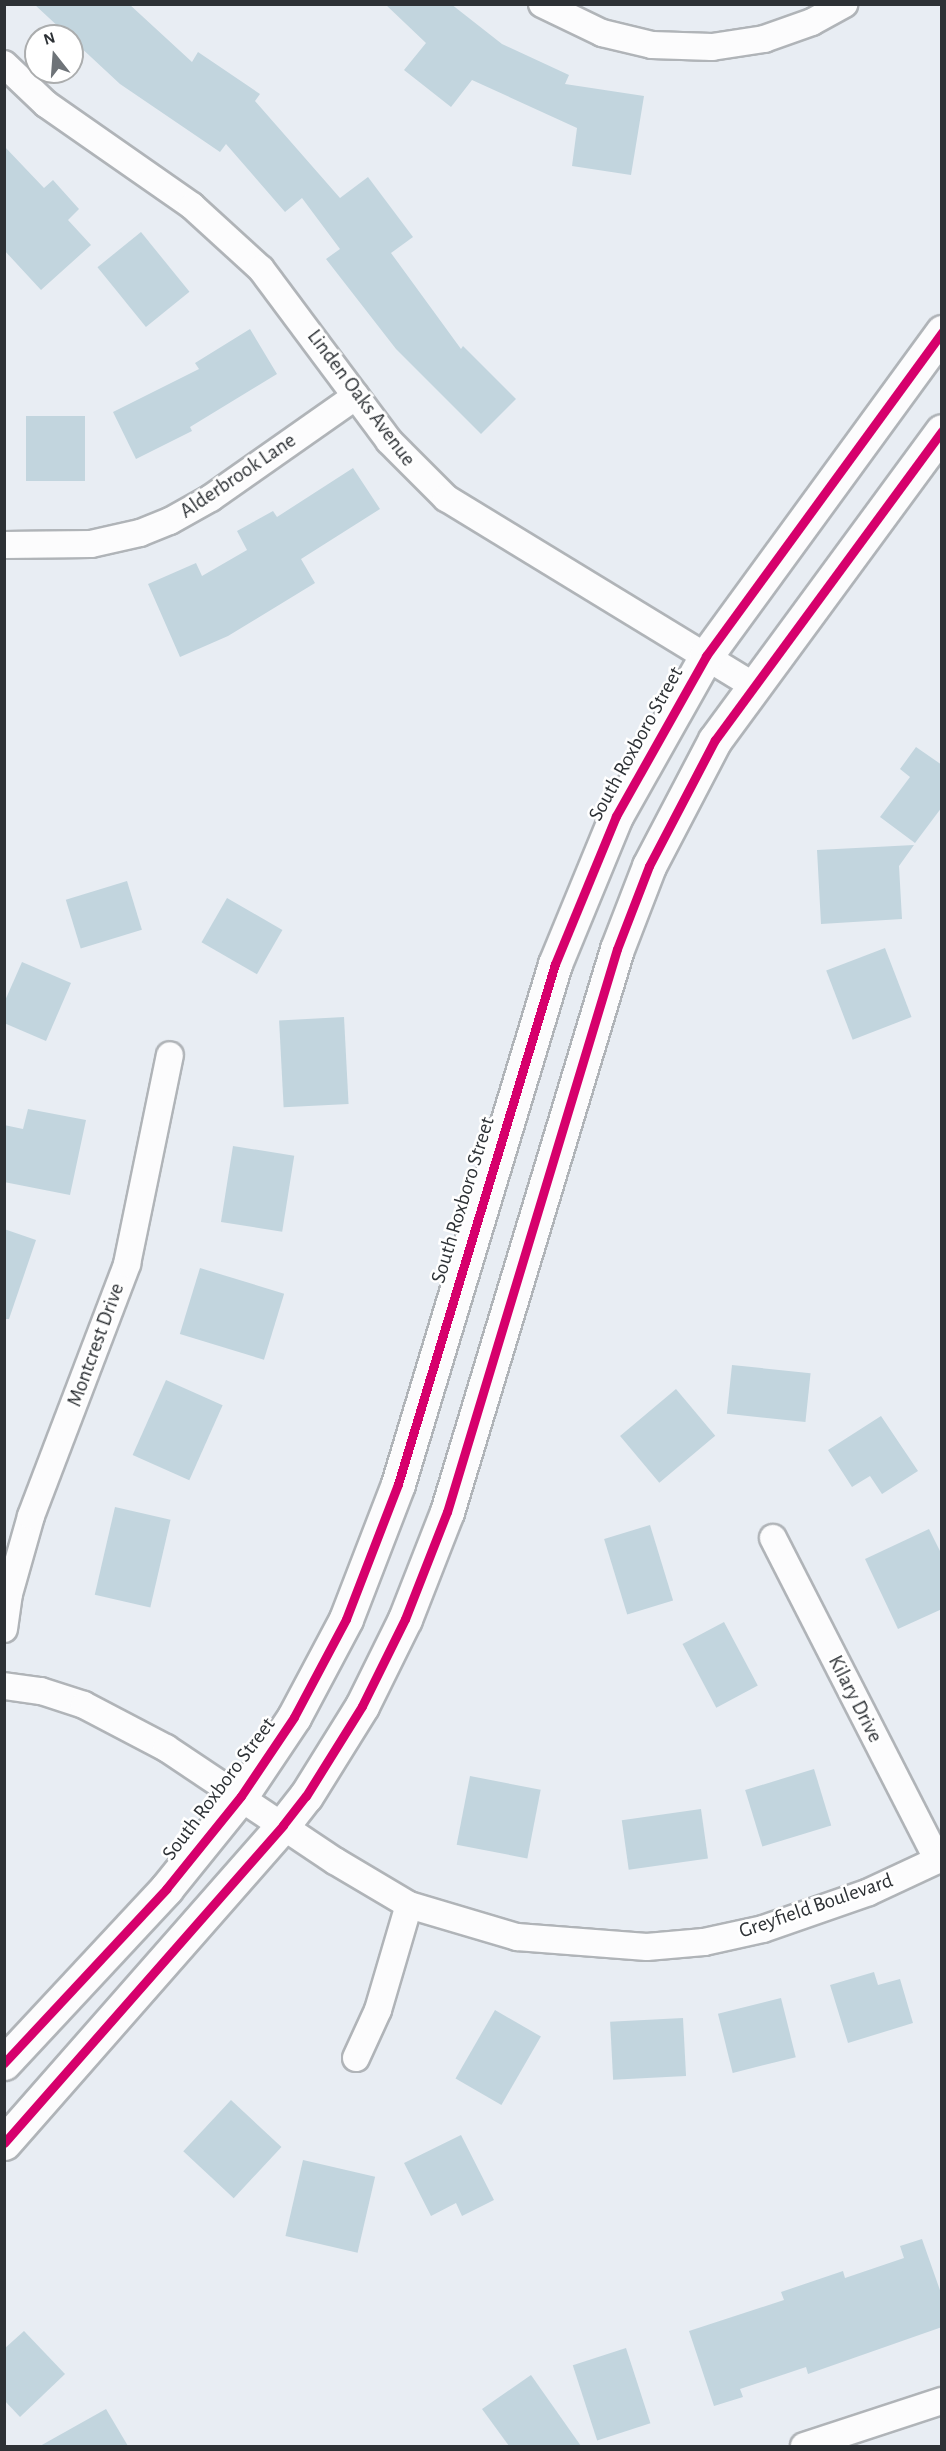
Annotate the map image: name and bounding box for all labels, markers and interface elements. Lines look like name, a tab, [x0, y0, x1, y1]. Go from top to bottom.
north arrow	[24, 24, 84, 84]
text: N	[42, 29, 57, 48]
street label: Linden Oaks Avenue	[301, 325, 421, 471]
street label: Alderbrook Lane	[175, 428, 301, 524]
street label: South Roxboro Street	[583, 662, 689, 826]
street label: South Roxboro Street	[426, 1114, 500, 1286]
street label: Montcrest Drive	[62, 1280, 130, 1410]
street label: Kilary Drive	[822, 1651, 888, 1747]
street label: South Roxboro Street	[157, 1713, 281, 1865]
street label: Greyfield Boulevard	[736, 1868, 896, 1944]

